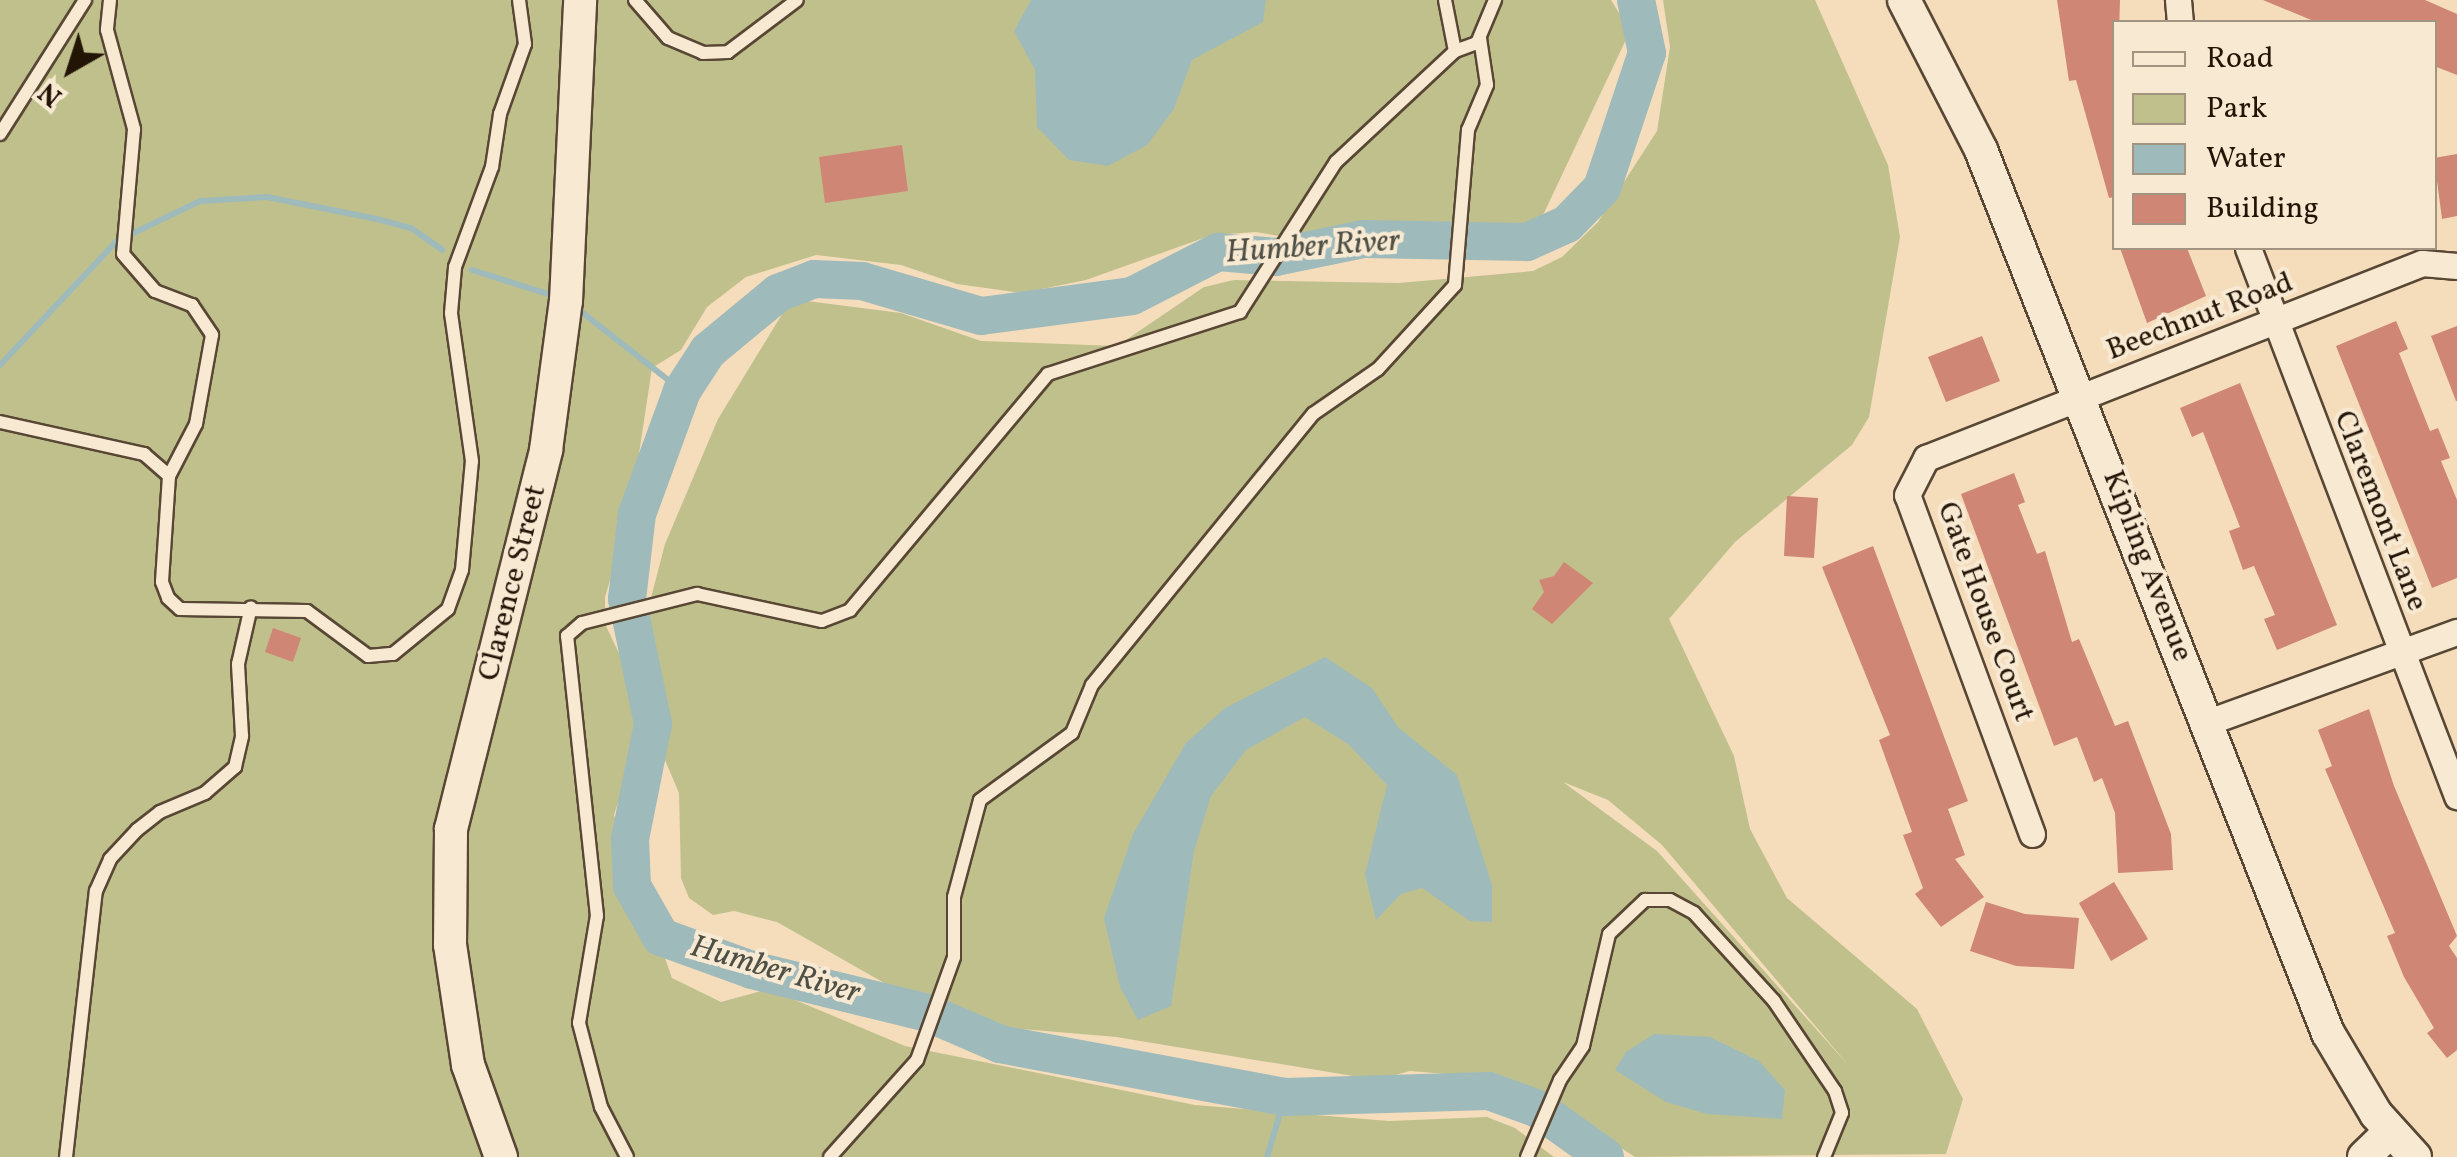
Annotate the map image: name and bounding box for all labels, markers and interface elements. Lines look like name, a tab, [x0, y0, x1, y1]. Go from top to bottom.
north arrow	[20, 20, 120, 120]
legend	[2112, 20, 2437, 250]
text: Road	[2206, 38, 2274, 80]
text: N	[31, 72, 71, 115]
text: Park	[2206, 88, 2267, 130]
text: Water	[2206, 138, 2286, 180]
text: Building	[2206, 188, 2319, 230]
water label: Humber River	[1224, 223, 1402, 273]
street label: Beechnut Road	[2102, 265, 2298, 369]
street label: Claremont Lane	[2325, 406, 2435, 616]
street label: Kipling Avenue	[2094, 465, 2200, 667]
street label: Clarence Street	[471, 481, 555, 685]
street label: Gate House Court	[1929, 497, 2041, 727]
water label: Humber River	[686, 928, 864, 1014]

